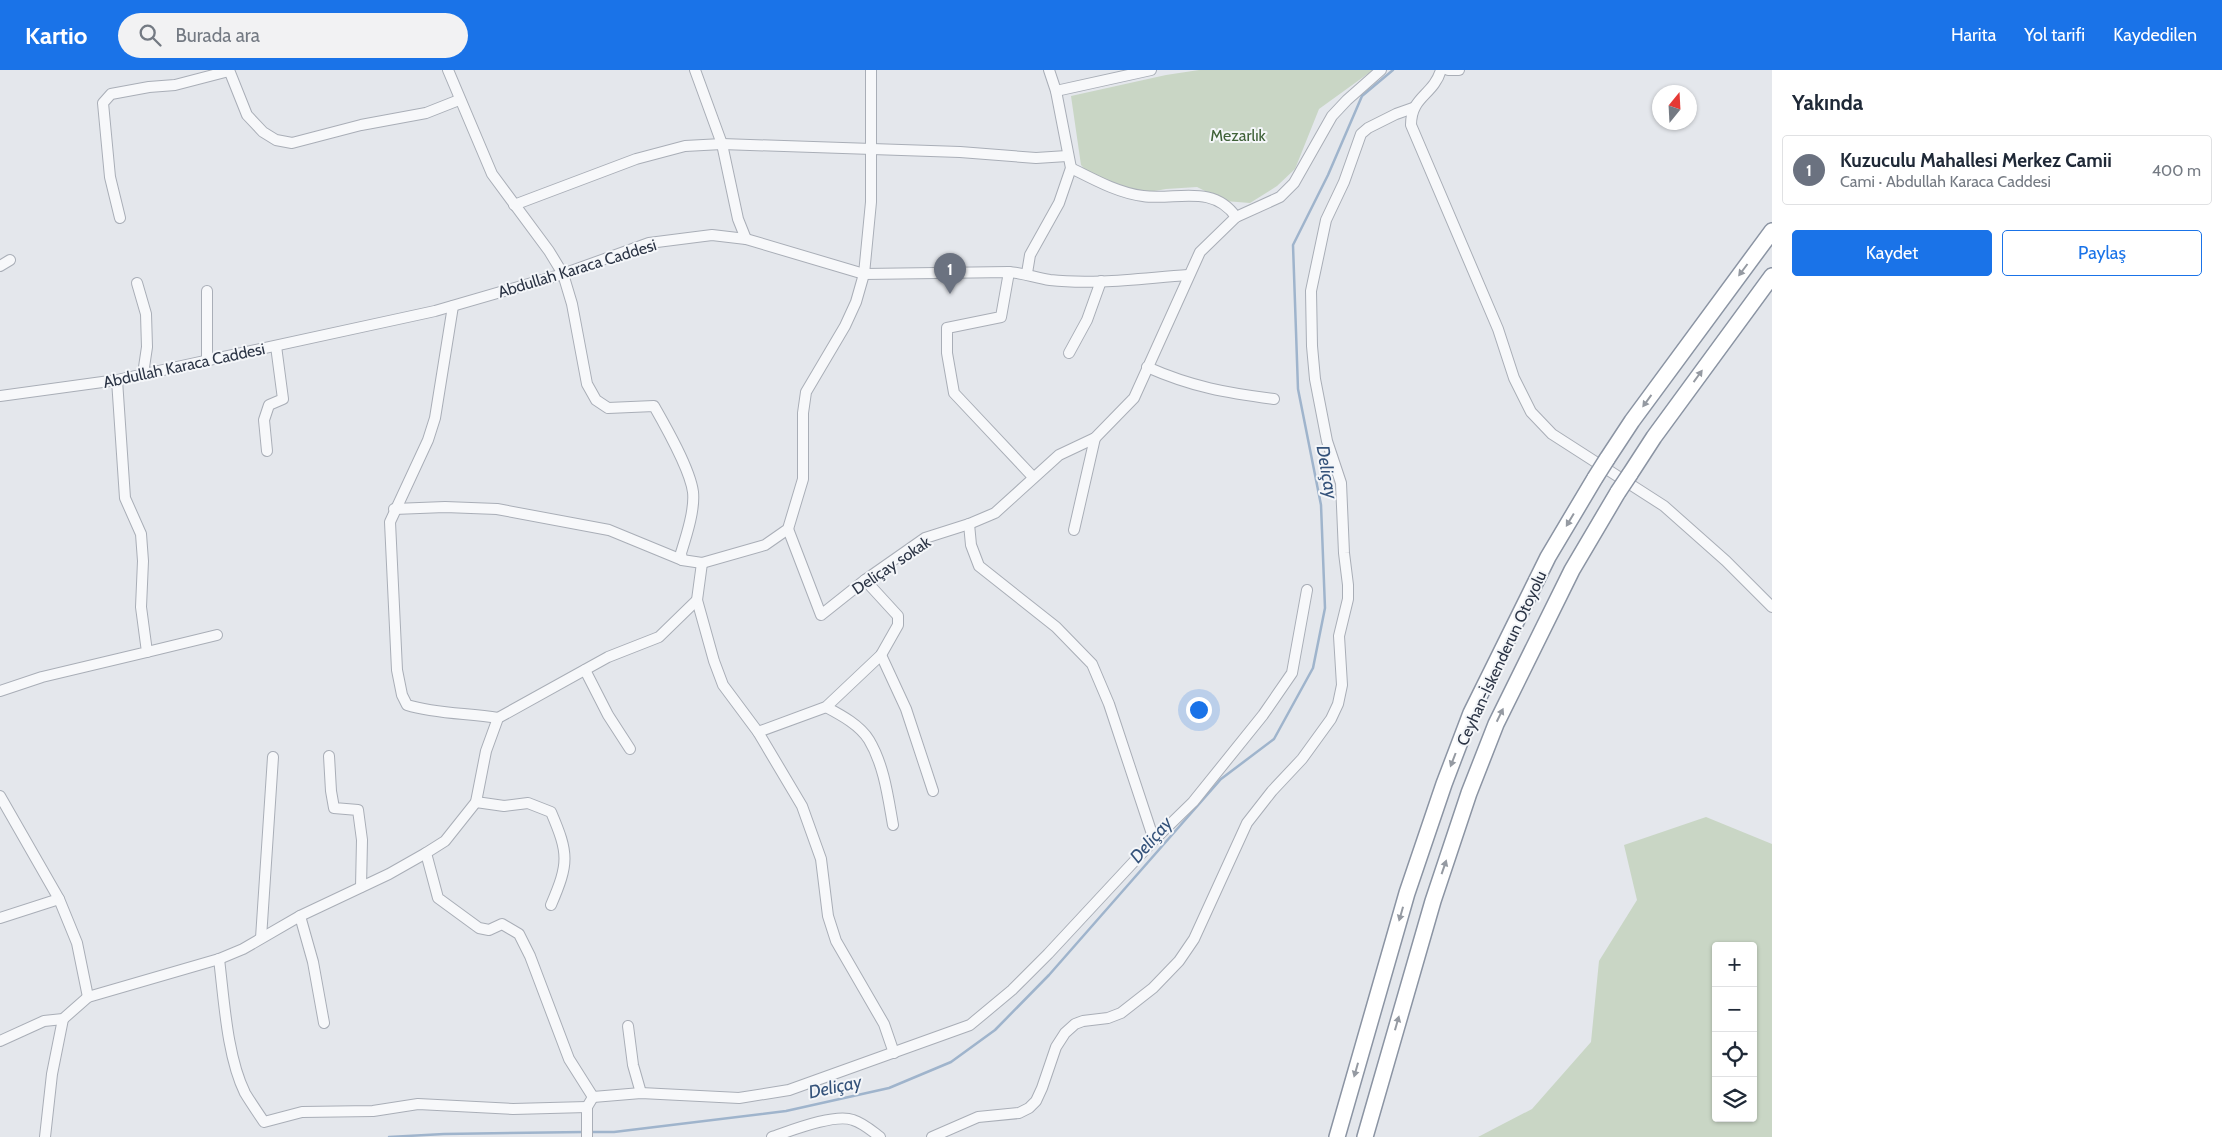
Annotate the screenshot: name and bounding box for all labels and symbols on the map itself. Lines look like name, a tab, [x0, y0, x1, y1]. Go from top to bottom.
north arrow	[1652, 85, 1697, 130]
park label: Mezarlık	[1210, 126, 1267, 145]
street label: Abdullah Karaca Caddesi	[496, 235, 659, 302]
pin: 1	[934, 253, 966, 294]
one-way arrow	[1738, 263, 1748, 277]
street label: Abdullah Karaca Caddesi	[101, 339, 267, 392]
one-way arrow	[1693, 369, 1703, 383]
one-way arrow	[1641, 394, 1652, 407]
water label: Deliçay	[1311, 444, 1343, 501]
one-way arrow	[1566, 514, 1575, 527]
street label: Deliçay sokak	[848, 532, 935, 599]
street label: Ceyhan-İskenderun Otoyolu	[1453, 568, 1550, 749]
your location	[1186, 697, 1212, 723]
one-way arrow	[1497, 708, 1505, 722]
one-way arrow	[1449, 753, 1457, 768]
water label: Deliçay	[1125, 812, 1177, 868]
one-way arrow	[1440, 859, 1448, 874]
one-way arrow	[1396, 907, 1404, 922]
one-way arrow	[1394, 1015, 1402, 1030]
one-way arrow	[1351, 1063, 1359, 1078]
water label: Deliçay	[806, 1070, 864, 1103]

